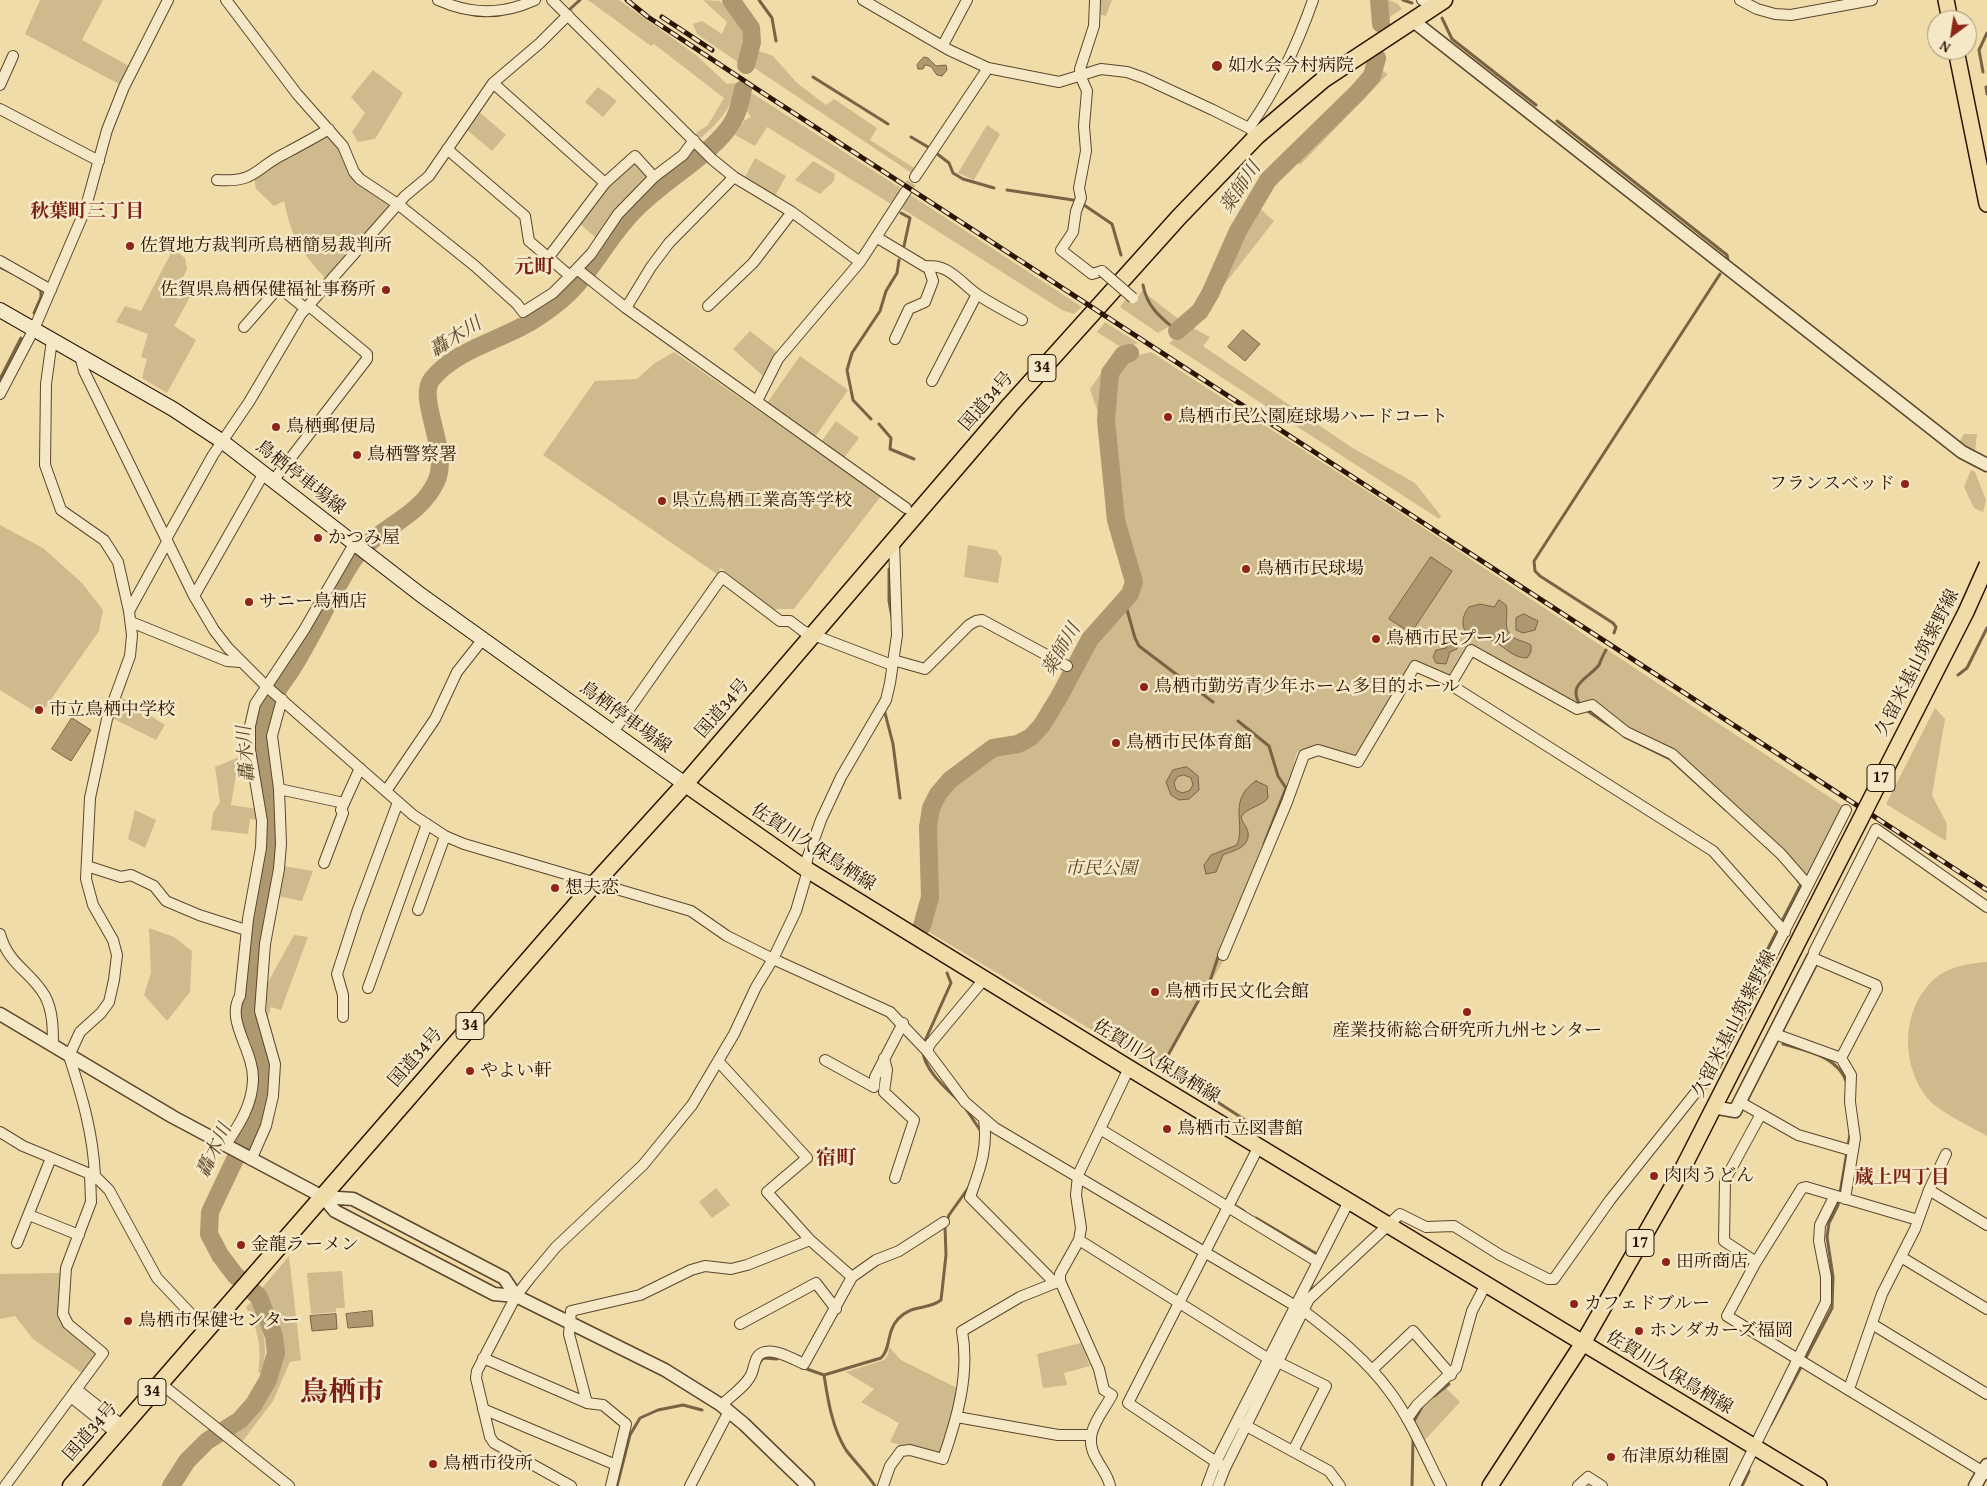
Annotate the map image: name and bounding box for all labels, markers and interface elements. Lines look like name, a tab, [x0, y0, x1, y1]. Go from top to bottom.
north arrow	[1927, 10, 1977, 60]
text: N	[1936, 36, 1954, 58]
place label: 如水会今村病院	[1228, 55, 1354, 77]
marker: 如水会今村病院	[1210, 59, 1224, 73]
water label: 薬師川	[1216, 158, 1266, 218]
district label: 秋葉町三丁目	[30, 201, 144, 223]
place label: 佐賀地方裁判所鳥栖簡易裁判所	[140, 235, 392, 257]
marker: 佐賀地方裁判所鳥栖簡易裁判所	[124, 240, 136, 252]
district label: 元町	[514, 256, 554, 280]
place label: 佐賀県鳥栖保健福祉事務所	[160, 279, 376, 301]
marker: 佐賀県鳥栖保健福祉事務所	[380, 284, 392, 296]
water label: 轟木川	[426, 313, 486, 363]
road number: 34	[1028, 354, 1056, 382]
street label: 国道34号	[955, 368, 1019, 436]
place label: 鳥栖市民公園庭球場ハードコート	[1178, 406, 1448, 428]
marker: 鳥栖市民公園庭球場ハードコート	[1162, 411, 1174, 423]
place label: 鳥栖郵便局	[286, 416, 376, 438]
marker: 鳥栖郵便局	[270, 421, 282, 433]
street label: 鳥栖停車場線	[251, 436, 349, 520]
place label: 鳥栖警察署	[367, 444, 457, 466]
marker: 鳥栖警察署	[351, 449, 363, 461]
place label: フランスベッド	[1769, 473, 1895, 495]
marker: フランスベッド	[1899, 478, 1911, 490]
place label: 県立鳥栖工業高等学校	[672, 490, 852, 512]
marker: 県立鳥栖工業高等学校	[656, 495, 668, 507]
place label: かつみ屋	[328, 527, 400, 549]
marker: かつみ屋	[312, 532, 324, 544]
place label: 鳥栖市民球場	[1256, 558, 1364, 580]
marker: 鳥栖市民球場	[1240, 563, 1252, 575]
street label: 久留米基山筑紫野線	[1872, 586, 1964, 740]
place label: サニー鳥栖店	[259, 591, 367, 613]
marker: サニー鳥栖店	[243, 596, 255, 608]
water label: 薬師川	[1038, 620, 1086, 680]
place label: 鳥栖市民プール	[1386, 628, 1511, 650]
marker: 鳥栖市民プール	[1370, 633, 1382, 645]
street label: 国道34号	[691, 675, 755, 743]
place label: 鳥栖市勤労青少年ホーム多目的ホール	[1154, 676, 1460, 698]
street label: 鳥栖停車場線	[575, 678, 675, 758]
marker: 鳥栖市勤労青少年ホーム多目的ホール	[1138, 681, 1150, 693]
place label: 市立鳥栖中学校	[49, 699, 175, 721]
marker: 市立鳥栖中学校	[33, 704, 45, 716]
water label: 轟木川	[234, 725, 260, 783]
place label: 鳥栖市民体育館	[1126, 732, 1252, 754]
marker: 鳥栖市民体育館	[1110, 737, 1122, 749]
road number: 17	[1867, 764, 1895, 791]
street label: 佐賀川久保鳥栖線	[747, 800, 879, 896]
park label: 市民公園	[1065, 858, 1137, 880]
place label: 想夫恋	[565, 877, 619, 899]
marker: 想夫恋	[549, 882, 561, 894]
street label: 久留米基山筑紫野線	[1689, 947, 1781, 1101]
place label: 鳥栖市民文化会館	[1165, 981, 1309, 1003]
marker: 鳥栖市民文化会館	[1149, 986, 1161, 998]
marker: 産業技術総合研究所九州センター	[1461, 1006, 1473, 1018]
road number: 34	[456, 1012, 484, 1040]
street label: 佐賀川久保鳥栖線	[1089, 1016, 1223, 1108]
place label: 産業技術総合研究所九州センター	[1332, 1020, 1602, 1042]
street label: 国道34号	[384, 1024, 448, 1092]
place label: やよい軒	[480, 1060, 552, 1082]
marker: やよい軒	[464, 1065, 476, 1077]
place label: 鳥栖市立図書館	[1177, 1118, 1303, 1140]
water label: 轟木川	[193, 1120, 237, 1182]
marker: 鳥栖市立図書館	[1161, 1123, 1173, 1135]
district label: 宿町	[816, 1147, 856, 1171]
place label: 肉肉うどん	[1664, 1165, 1754, 1187]
district label: 蔵上四丁目	[1855, 1167, 1949, 1189]
marker: 肉肉うどん	[1648, 1170, 1660, 1182]
road number: 17	[1626, 1230, 1654, 1256]
place label: 金龍ラーメン	[251, 1234, 359, 1256]
marker: 金龍ラーメン	[235, 1239, 247, 1251]
place label: 田所商店	[1676, 1251, 1748, 1273]
marker: 田所商店	[1660, 1256, 1672, 1268]
place label: カフェドブルー	[1584, 1293, 1710, 1315]
marker: カフェドブルー	[1568, 1298, 1580, 1310]
place label: 鳥栖市保健センター	[138, 1310, 300, 1332]
marker: 鳥栖市保健センター	[122, 1315, 134, 1327]
place label: ホンダカーズ福岡	[1649, 1320, 1793, 1342]
marker: ホンダカーズ福岡	[1633, 1325, 1645, 1337]
street label: 佐賀川久保鳥栖線	[1602, 1327, 1736, 1419]
district label: 鳥栖市	[300, 1377, 384, 1411]
road number: 34	[138, 1378, 166, 1405]
street label: 国道34号	[59, 1398, 123, 1466]
place label: 布津原幼稚園	[1621, 1446, 1729, 1468]
marker: 布津原幼稚園	[1605, 1451, 1617, 1463]
place label: 鳥栖市役所	[443, 1453, 533, 1475]
marker: 鳥栖市役所	[427, 1458, 439, 1470]

